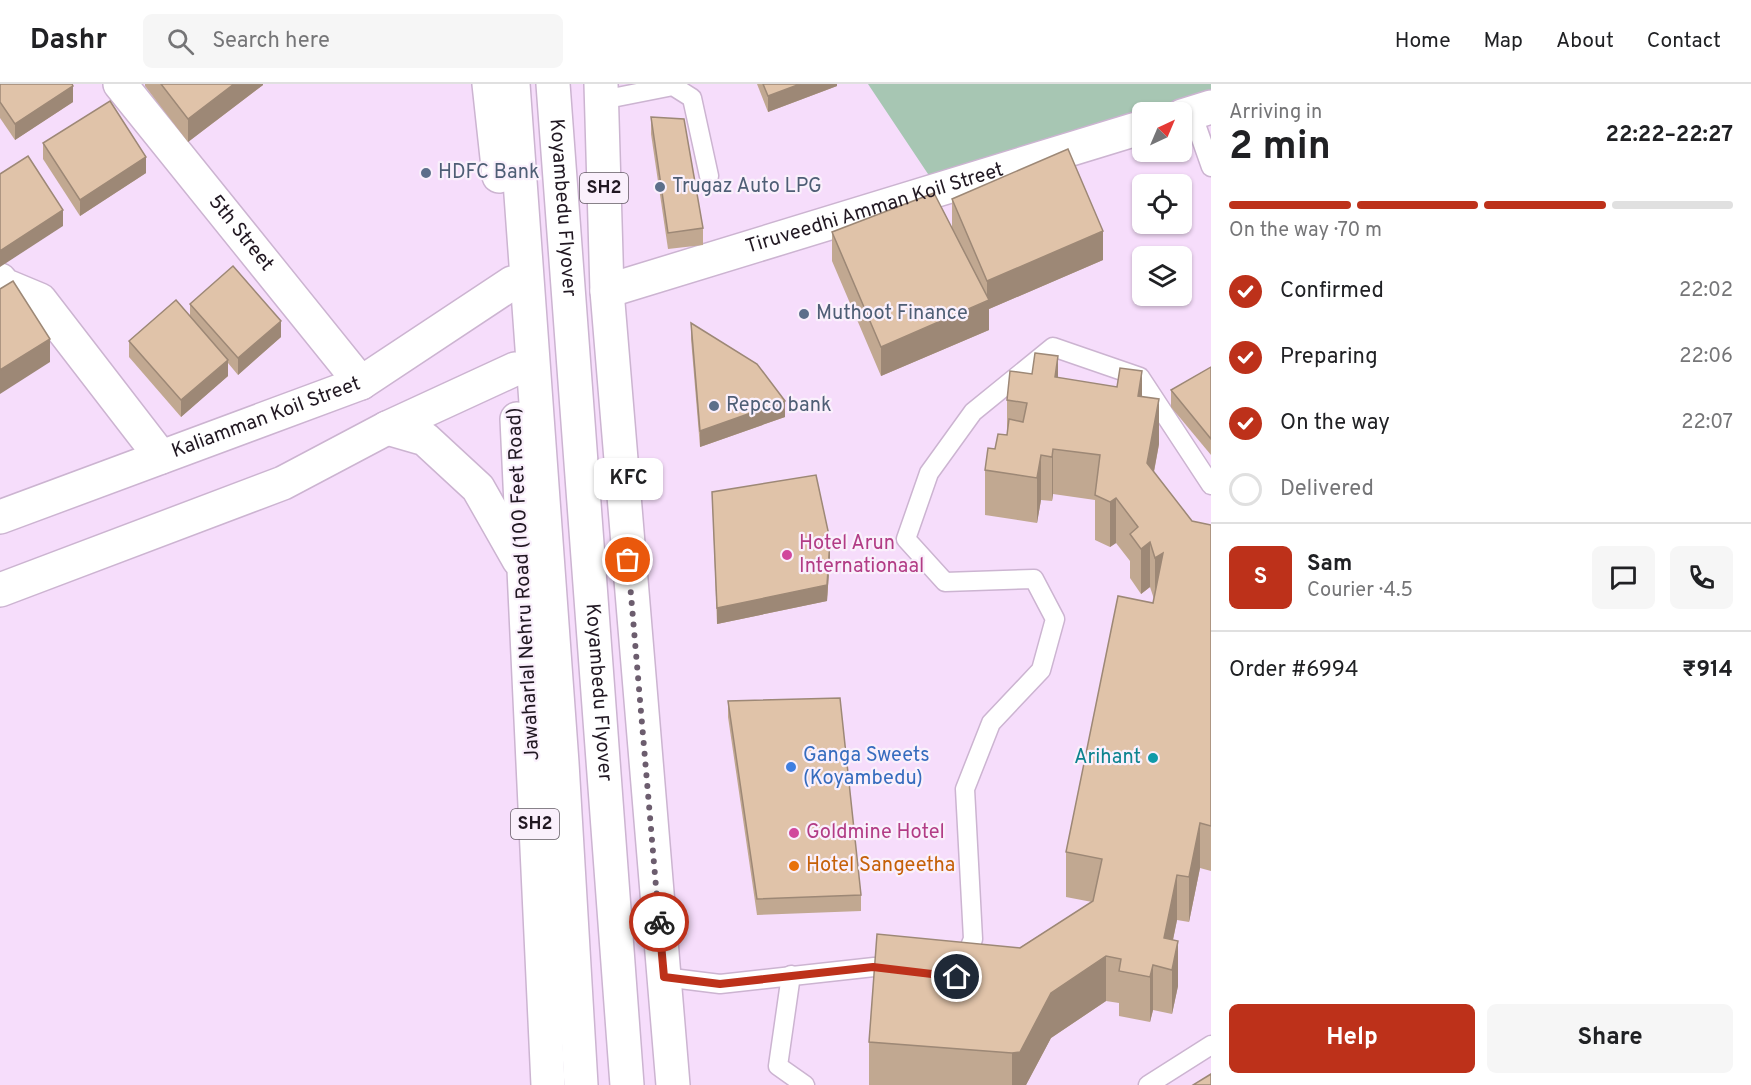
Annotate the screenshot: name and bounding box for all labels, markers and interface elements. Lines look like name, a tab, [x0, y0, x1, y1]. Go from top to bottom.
search box	[143, 14, 563, 68]
text: Dashr	[30, 23, 107, 59]
icon: search	[164, 25, 197, 58]
text: Search here	[212, 28, 330, 55]
text: Home	[1395, 28, 1451, 55]
text: Map	[1484, 28, 1523, 55]
text: About	[1556, 28, 1614, 55]
text: Contact	[1647, 28, 1721, 55]
text: Arriving in	[1229, 100, 1322, 126]
north arrow	[1132, 102, 1192, 162]
map controls	[1132, 102, 1192, 306]
street label: Koyambedu Flyover	[543, 118, 582, 298]
text: 22:22–22:27	[1606, 122, 1733, 149]
text: 2 min	[1229, 124, 1331, 173]
street label: Tiruveedhi Amman Koil Street	[743, 157, 1007, 261]
place label: HDFC Bank	[438, 160, 540, 186]
marker: HDFC Bank	[419, 166, 433, 180]
road number: SH2	[580, 173, 628, 203]
place label: Trugaz Auto LPG	[672, 174, 822, 200]
button: locate	[1132, 174, 1192, 234]
marker: Trugaz Auto LPG	[653, 180, 667, 194]
street label: 5th Street	[202, 190, 279, 277]
text: On the way · 70 m	[1229, 218, 1382, 244]
button: layers	[1132, 246, 1192, 306]
icon: check	[1229, 275, 1262, 308]
text: Confirmed	[1280, 278, 1384, 305]
text: 22:02	[1679, 278, 1733, 304]
place label: Muthoot Finance	[816, 301, 968, 327]
marker: Muthoot Finance	[797, 307, 811, 321]
icon: check	[1229, 341, 1262, 374]
text: Preparing	[1280, 344, 1378, 371]
text: 22:06	[1679, 344, 1733, 370]
street label: Kaliamman Koil Street	[168, 371, 364, 465]
place label: Repco bank	[726, 393, 832, 419]
marker: Repco bank	[707, 399, 721, 413]
street label: Jawaharlal Nehru Road (100 Feet Road)	[502, 407, 546, 761]
icon: check	[1229, 407, 1262, 440]
text: On the way	[1280, 410, 1390, 437]
text: 22:07	[1681, 410, 1733, 436]
callout: KFC	[594, 458, 662, 500]
text: KFC	[609, 466, 648, 492]
text: Delivered	[1280, 476, 1374, 503]
place label: Hotel Arun Internationaal	[799, 531, 924, 580]
pin	[602, 534, 653, 585]
icon: bag	[611, 543, 644, 576]
button: chat	[1592, 546, 1655, 609]
button: phone	[1670, 546, 1733, 609]
marker: Hotel Arun Internationaal	[780, 548, 794, 562]
text: Sam	[1307, 551, 1352, 578]
text: S	[1254, 564, 1267, 591]
text: Courier · 4.5	[1307, 578, 1413, 604]
street label: Koyambedu Flyover	[578, 602, 618, 783]
text: Order #6994	[1229, 657, 1359, 684]
text: ₹914	[1682, 657, 1733, 684]
place label: Ganga Sweets (Koyambedu)	[803, 743, 930, 792]
place label: Arihant	[1074, 745, 1141, 771]
marker: Arihant	[1146, 751, 1160, 765]
marker: Ganga Sweets (Koyambedu)	[784, 760, 798, 774]
road number: SH2	[511, 809, 559, 839]
place label: Goldmine Hotel	[806, 820, 945, 846]
marker: Goldmine Hotel	[787, 826, 801, 840]
place label: Hotel Sangeetha	[806, 853, 955, 879]
marker: Hotel Sangeetha	[787, 859, 801, 873]
courier	[629, 892, 689, 952]
icon: bike	[643, 906, 676, 939]
pin	[931, 951, 982, 1002]
icon: home	[940, 960, 973, 993]
button: Help	[1229, 1004, 1475, 1073]
button: Share	[1487, 1004, 1733, 1073]

